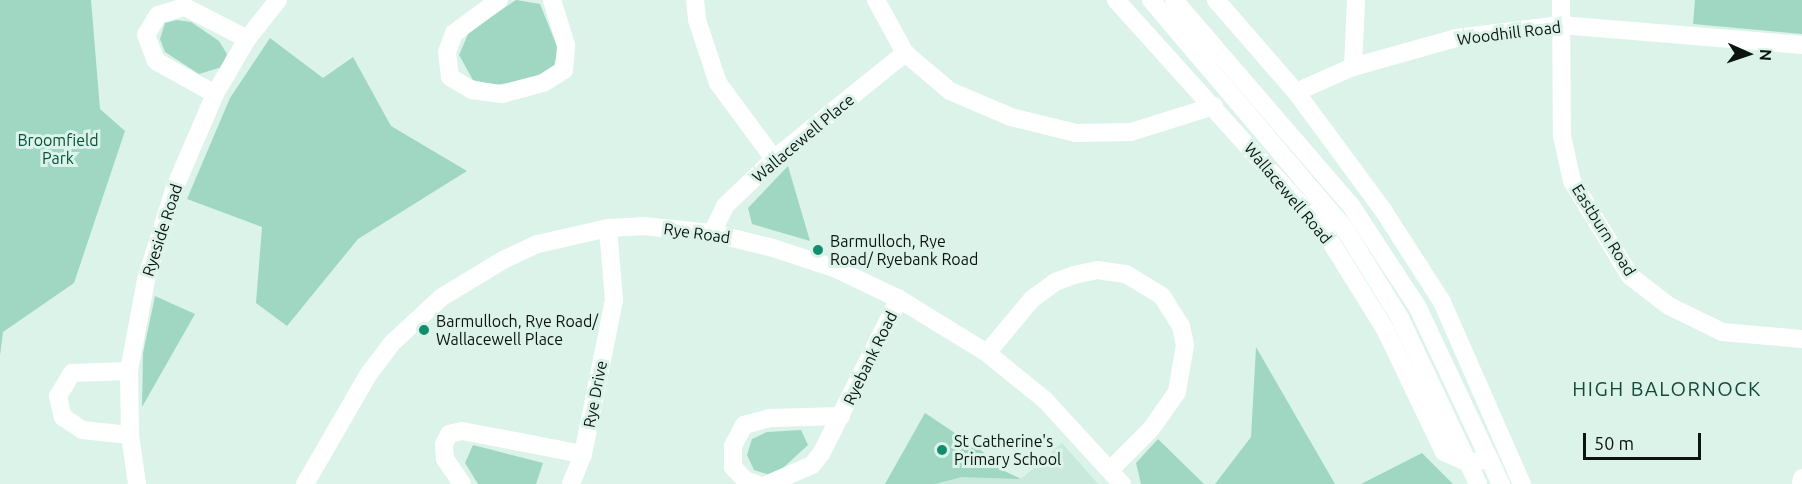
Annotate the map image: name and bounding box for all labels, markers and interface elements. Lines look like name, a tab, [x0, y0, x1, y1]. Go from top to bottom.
street label: Woodhill Road	[1456, 17, 1562, 49]
north arrow	[1718, 24, 1778, 84]
text: N	[1757, 49, 1775, 61]
street label: Wallacewell Place	[748, 90, 858, 186]
park label: Broomfield Park	[17, 130, 99, 168]
street label: Wallacewell Road	[1240, 139, 1336, 247]
street label: Ryeside Road	[138, 181, 186, 279]
street label: Eastburn Road	[1568, 181, 1640, 279]
street label: Rye Road	[662, 219, 732, 247]
place label: Barmulloch, Rye Road/ Ryebank Road	[830, 231, 978, 269]
marker: Barmulloch, Rye Road/ Ryebank Road	[811, 243, 825, 257]
street label: Ryebank Road	[839, 308, 901, 408]
place label: Barmulloch, Rye Road/ Wallacewell Place	[436, 311, 598, 349]
marker: Barmulloch, Rye Road/ Wallacewell Place	[417, 323, 431, 337]
street label: Rye Drive	[579, 359, 611, 429]
district label: HIGH BALORNOCK	[1572, 376, 1762, 400]
scale bar	[1586, 421, 1704, 459]
place label: St Catherine's Primary School	[954, 431, 1061, 469]
text: 50 m	[1594, 433, 1634, 453]
marker: St Catherine's Primary School	[935, 443, 949, 457]

